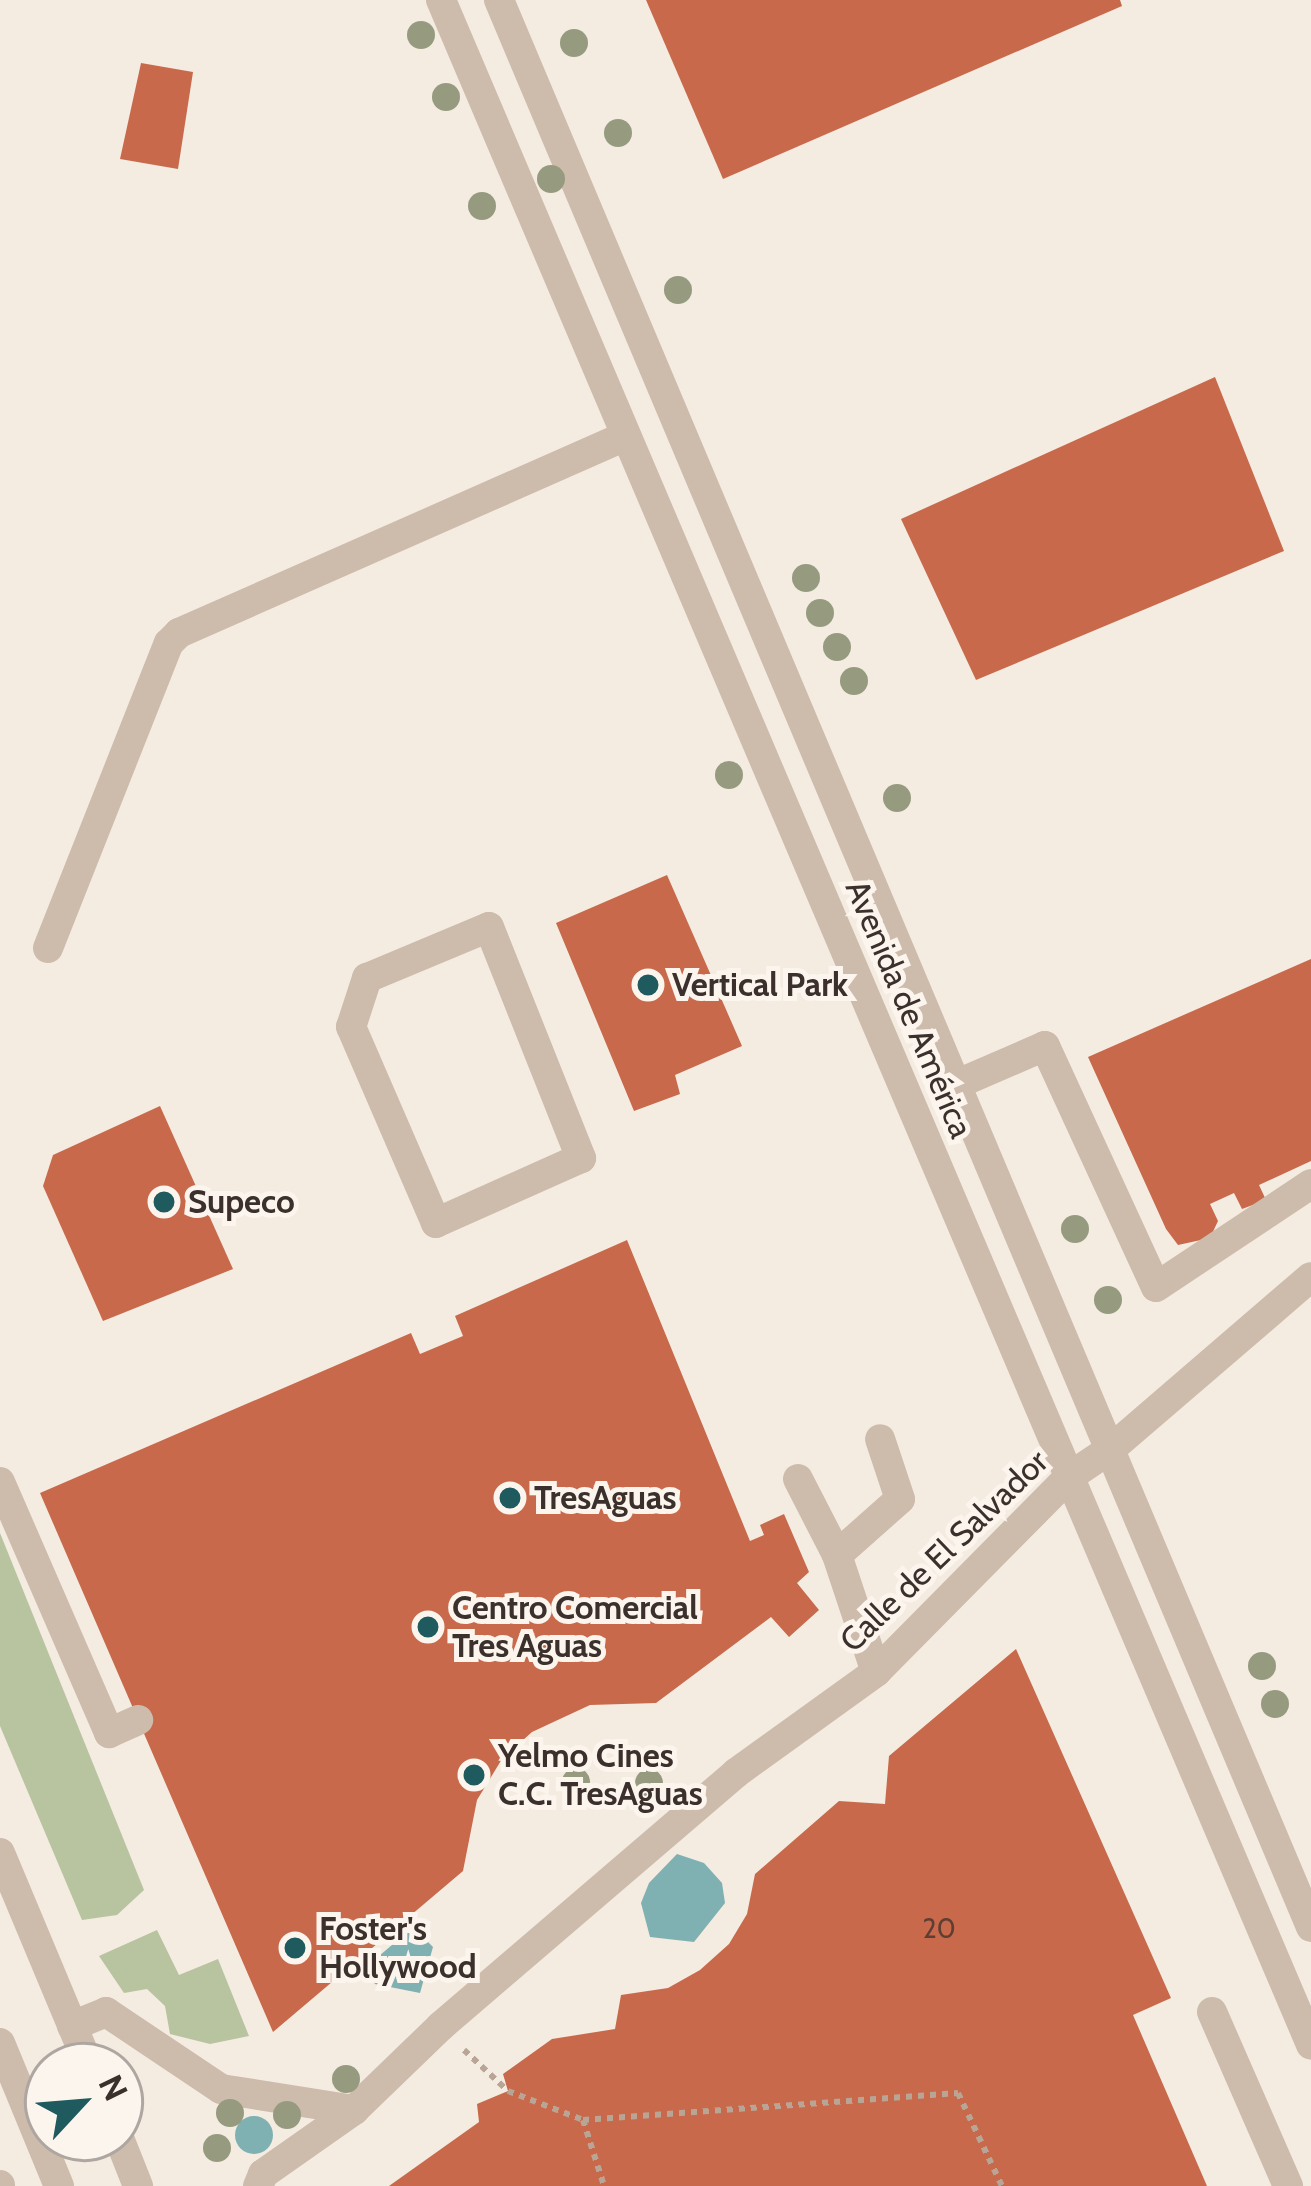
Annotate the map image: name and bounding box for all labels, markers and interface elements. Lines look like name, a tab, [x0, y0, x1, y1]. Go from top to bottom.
street label: Avenida de América	[837, 874, 981, 1144]
place label: Vertical Park	[672, 965, 848, 1005]
marker: Vertical Park	[635, 972, 661, 998]
place label: Supeco	[188, 1182, 295, 1222]
marker: Supeco	[151, 1189, 177, 1215]
street label: Calle de El Salvador	[832, 1442, 1056, 1660]
place label: TresAguas	[534, 1478, 676, 1518]
marker: TresAguas	[497, 1485, 523, 1511]
place label: Centro Comercial Tres Aguas	[452, 1588, 698, 1666]
marker: Centro Comercial Tres Aguas	[415, 1614, 441, 1640]
place label: Yelmo Cines C.C. TresAguas	[498, 1736, 703, 1814]
marker: Yelmo Cines C.C. TresAguas	[461, 1762, 487, 1788]
place label: Foster's Hollywood	[319, 1909, 477, 1987]
house number: 20	[923, 1913, 955, 1945]
marker: Foster's Hollywood	[282, 1935, 308, 1961]
north arrow	[24, 2042, 144, 2162]
text: N	[91, 2068, 137, 2107]

